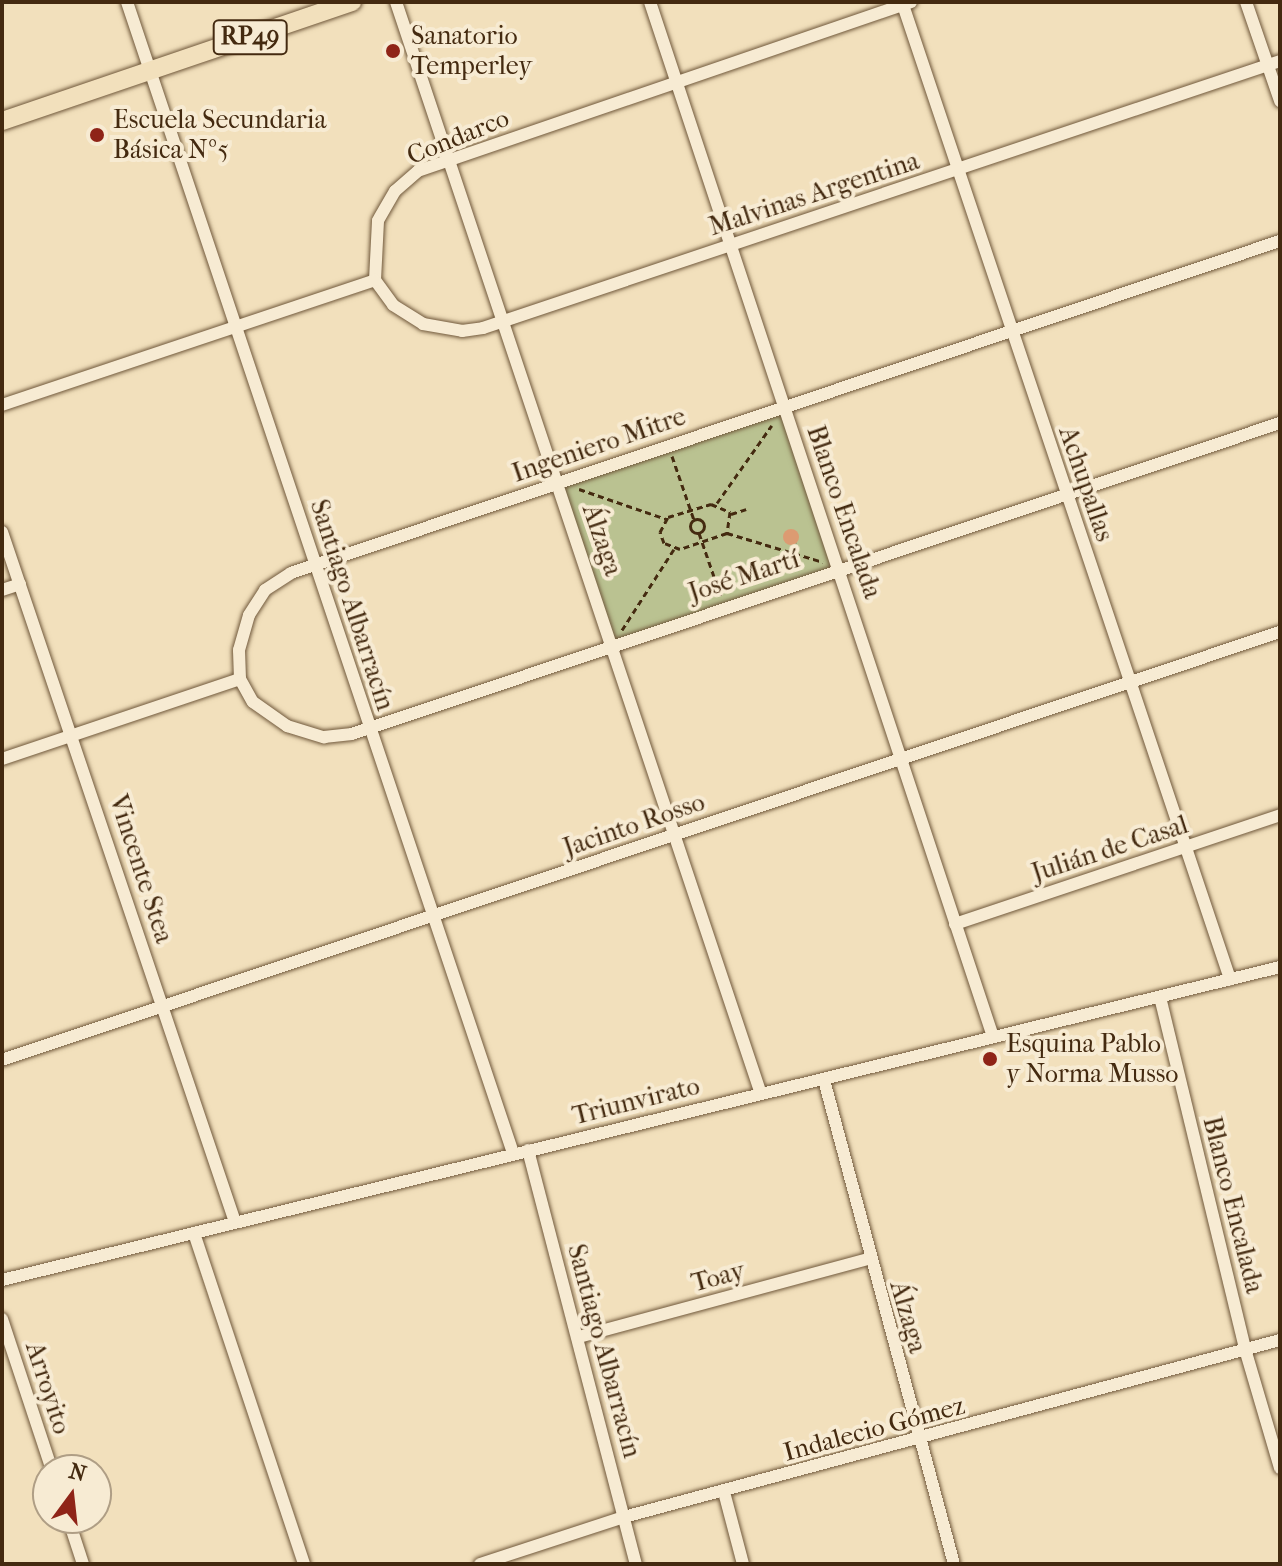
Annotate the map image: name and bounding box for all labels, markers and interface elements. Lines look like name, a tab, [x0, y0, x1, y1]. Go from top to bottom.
road number: RP49	[212, 17, 288, 57]
place label: Sanatorio Temperley	[411, 20, 532, 82]
marker: Sanatorio Temperley	[382, 40, 404, 62]
street label: Condarco	[402, 102, 514, 172]
place label: Escuela Secundaria Básica Nº5	[113, 104, 326, 166]
marker: Escuela Secundaria Básica Nº5	[88, 126, 106, 144]
street label: Malvinas Argentina	[705, 145, 923, 243]
street label: Ingeniero Mitre	[508, 401, 690, 489]
street label: Blanco Encalada	[800, 421, 888, 603]
street label: Achupallas	[1052, 423, 1120, 545]
street label: Santiago Albarracín	[303, 496, 401, 714]
street label: Álzaga	[575, 500, 629, 580]
street label: José Martí	[685, 543, 803, 609]
street label: Jacinto Rosso	[559, 786, 709, 864]
street label: Vincente Stea	[102, 791, 180, 947]
street label: Julián de Casal	[1028, 809, 1192, 889]
place label: Esquina Pablo y Norma Musso	[1006, 1028, 1179, 1090]
marker: Esquina Pablo y Norma Musso	[981, 1050, 999, 1068]
street label: Triunvirato	[569, 1070, 703, 1132]
street label: Blanco Encalada	[1196, 1113, 1270, 1297]
street label: Santiago Albarracín	[560, 1241, 648, 1461]
street label: Toay	[688, 1255, 748, 1299]
street label: Álzaga	[883, 1277, 933, 1357]
street label: Arroyito	[18, 1338, 78, 1438]
street label: Indalecio Gómez	[780, 1390, 968, 1468]
north arrow	[32, 1454, 112, 1534]
text: N	[66, 1458, 89, 1487]

